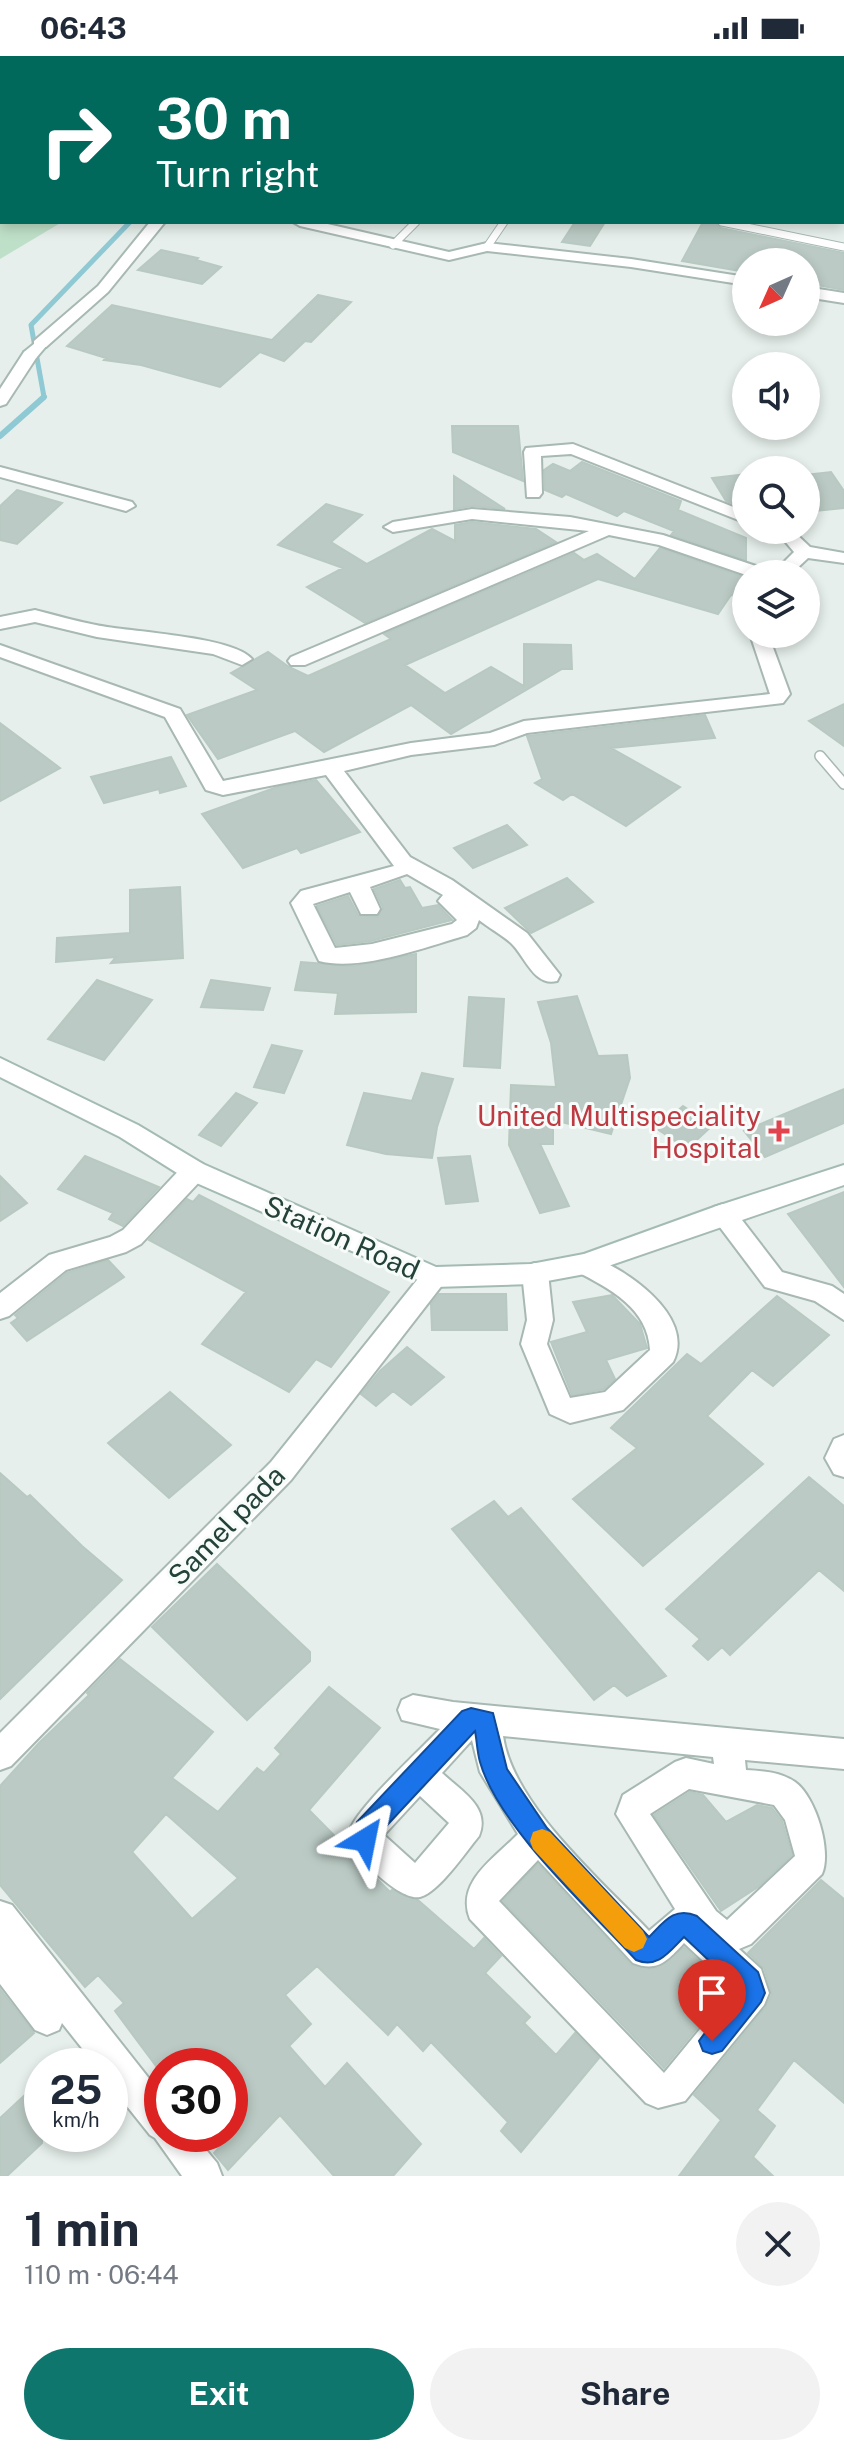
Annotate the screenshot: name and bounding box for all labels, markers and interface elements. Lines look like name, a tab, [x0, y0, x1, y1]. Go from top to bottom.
text: 06:43	[40, 10, 127, 46]
text: 30 m	[156, 86, 292, 152]
icon: right	[24, 88, 128, 192]
text: Turn right	[156, 153, 319, 195]
north arrow	[732, 248, 820, 336]
map controls	[732, 248, 820, 648]
button: sound	[732, 352, 820, 440]
button: search	[732, 456, 820, 544]
button: layers	[732, 560, 820, 648]
place label: United Multispeciality Hospital	[477, 1099, 761, 1164]
marker: United Multispeciality Hospital	[768, 1120, 790, 1142]
street label: Station Road	[259, 1188, 425, 1286]
street label: Samel pada	[161, 1458, 291, 1592]
position arrow	[323, 1798, 407, 1882]
pin	[678, 1959, 746, 2041]
icon: arrive	[690, 1971, 734, 2015]
speed limit sign: 30	[144, 2048, 248, 2152]
text: 25	[50, 2066, 102, 2113]
text: km/h	[52, 2108, 100, 2132]
text: 1 min	[24, 2200, 140, 2257]
button: close	[736, 2202, 820, 2286]
text: 110 m · 06:44	[24, 2259, 179, 2290]
button: Exit	[24, 2348, 414, 2440]
button: Share	[430, 2348, 820, 2440]

